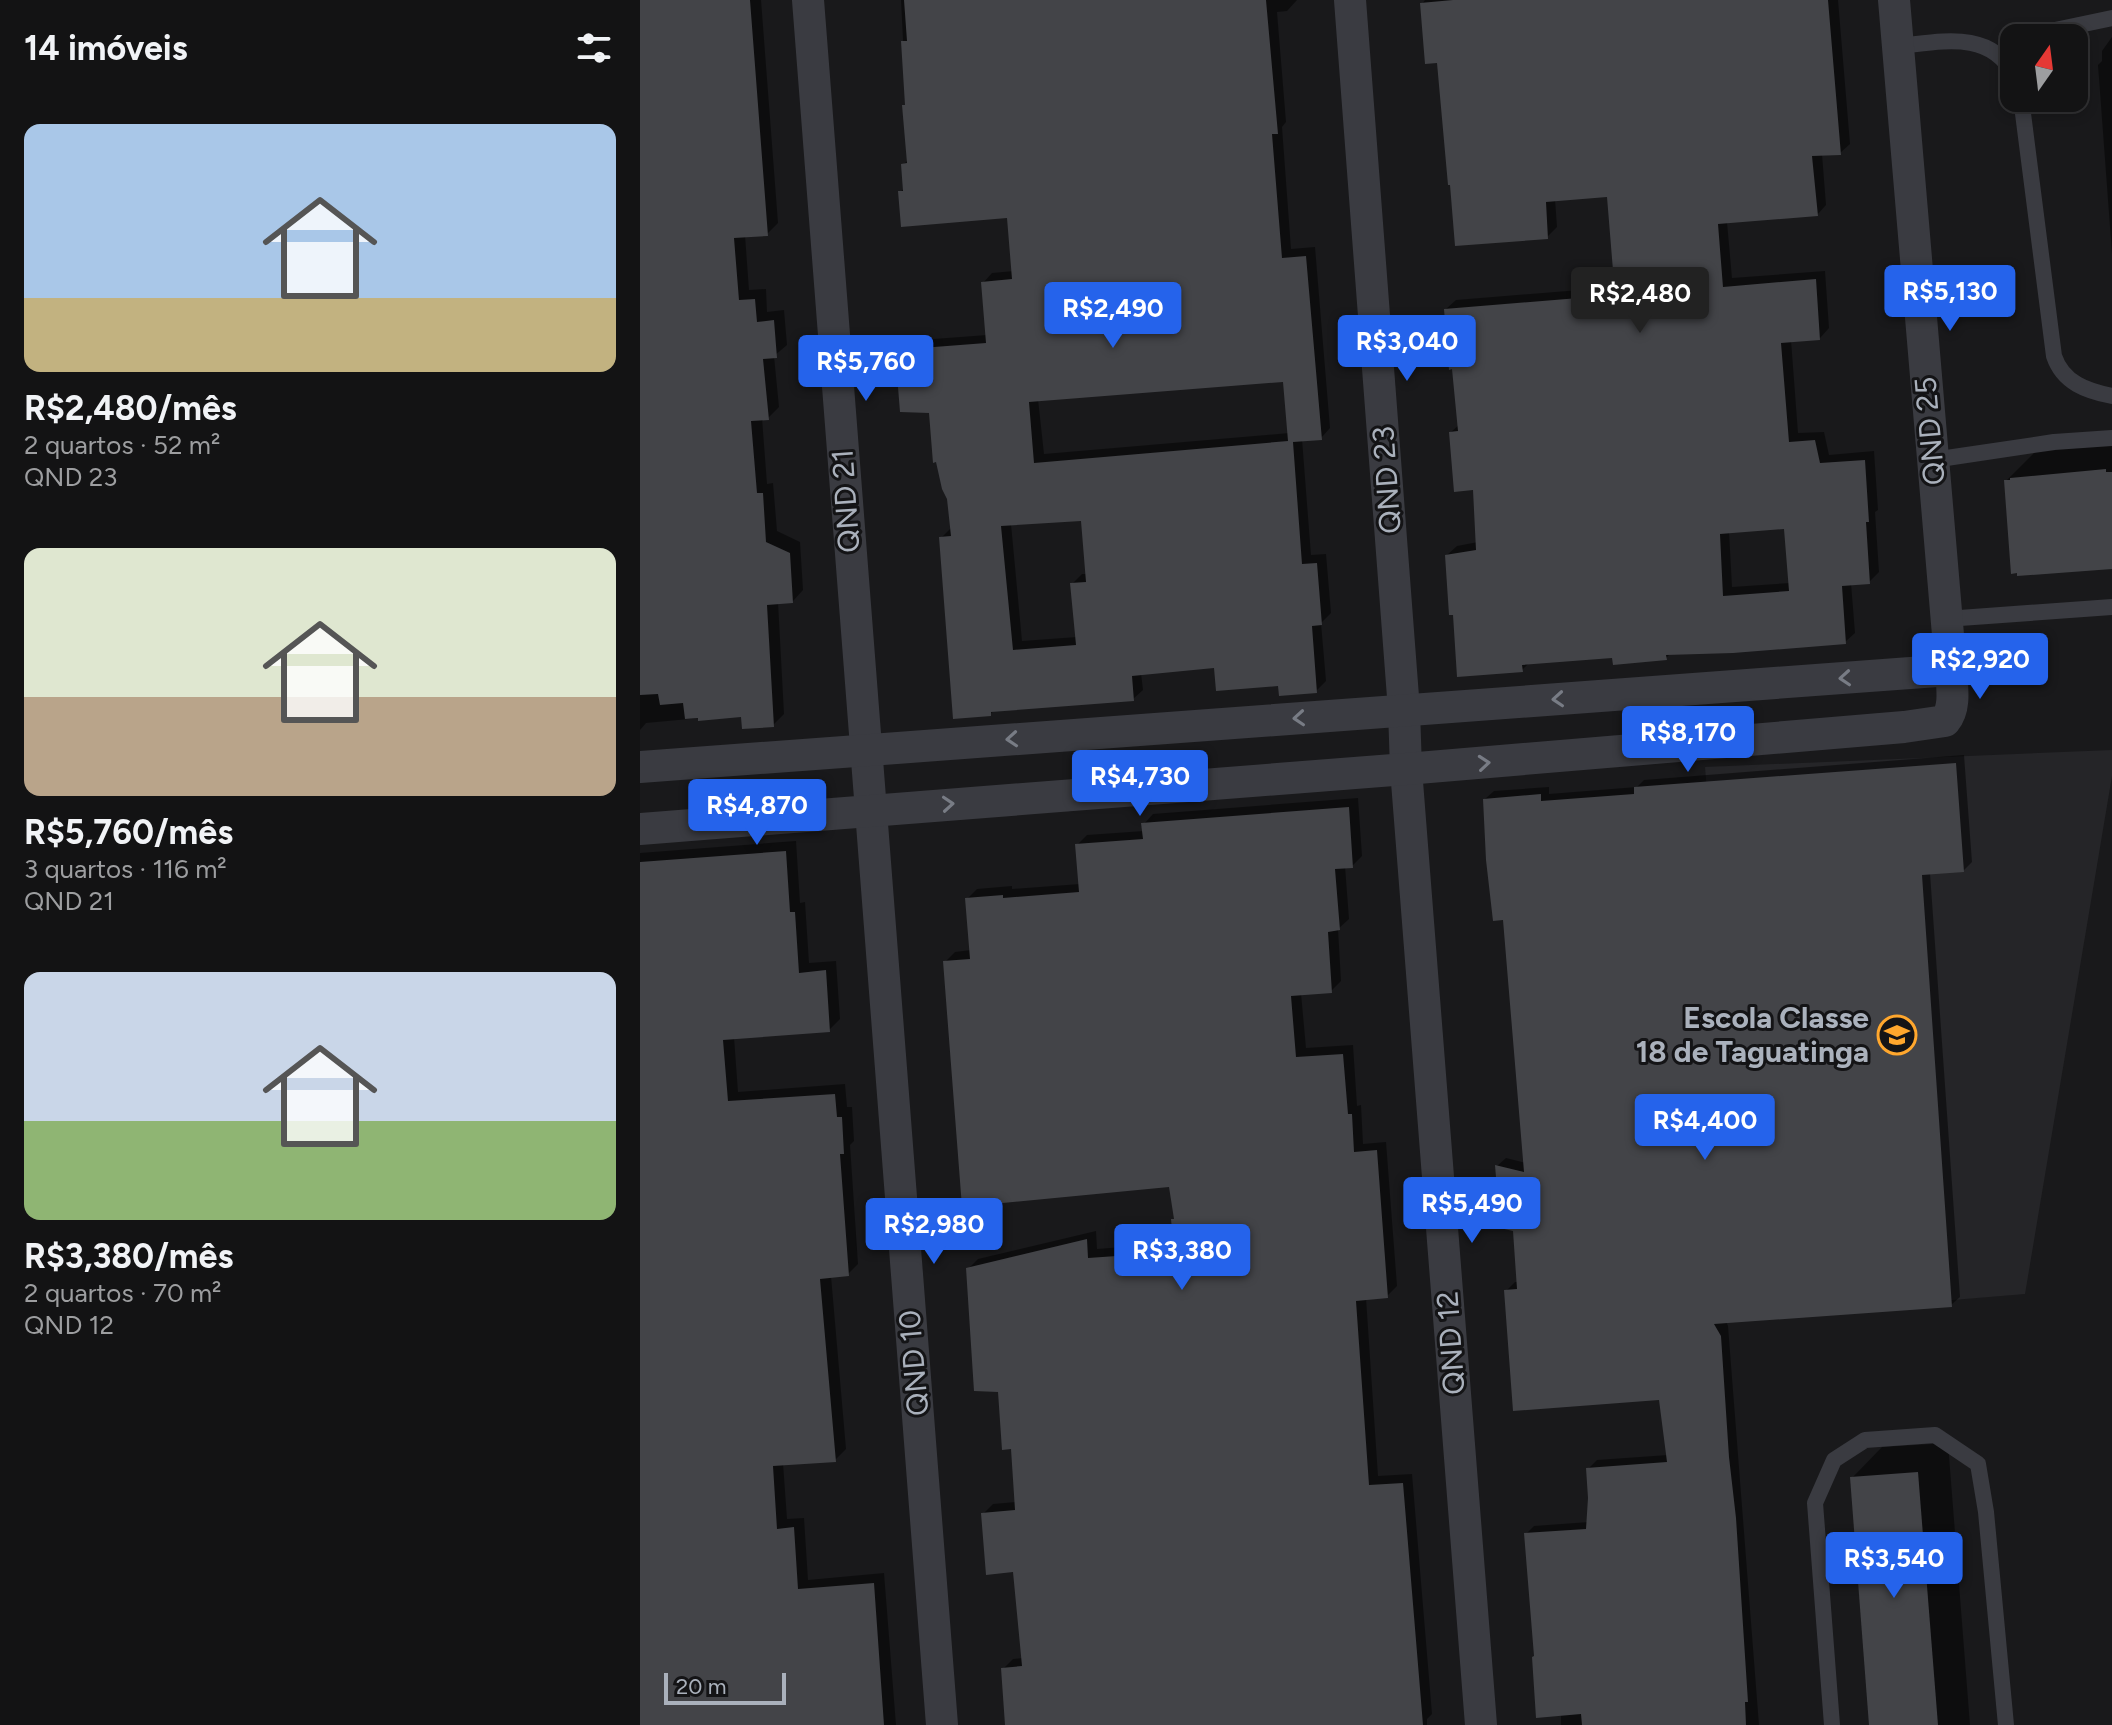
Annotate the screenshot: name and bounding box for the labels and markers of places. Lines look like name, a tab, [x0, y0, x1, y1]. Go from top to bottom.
pin: R$5,130	[1876, 265, 2024, 333]
pin: R$2,480	[1566, 267, 1714, 335]
pin: R$2,490	[1039, 282, 1187, 350]
pin: R$3,040	[1333, 315, 1481, 383]
pin: R$5,760	[792, 335, 940, 403]
pin: R$2,920	[1906, 633, 2054, 701]
pin: R$8,170	[1614, 706, 1762, 774]
pin: R$4,730	[1066, 750, 1214, 818]
pin: R$4,870	[683, 779, 831, 847]
place label: Escola Classe 18 de Taguatinga	[1636, 999, 1869, 1070]
school or university icon: Escola Classe 18 de Taguatinga	[1876, 1014, 1918, 1056]
pin: R$4,400	[1631, 1094, 1779, 1162]
pin: R$5,490	[1398, 1177, 1546, 1245]
pin: R$2,980	[860, 1198, 1008, 1266]
pin: R$3,380	[1108, 1224, 1256, 1292]
pin: R$3,540	[1820, 1532, 1968, 1600]

